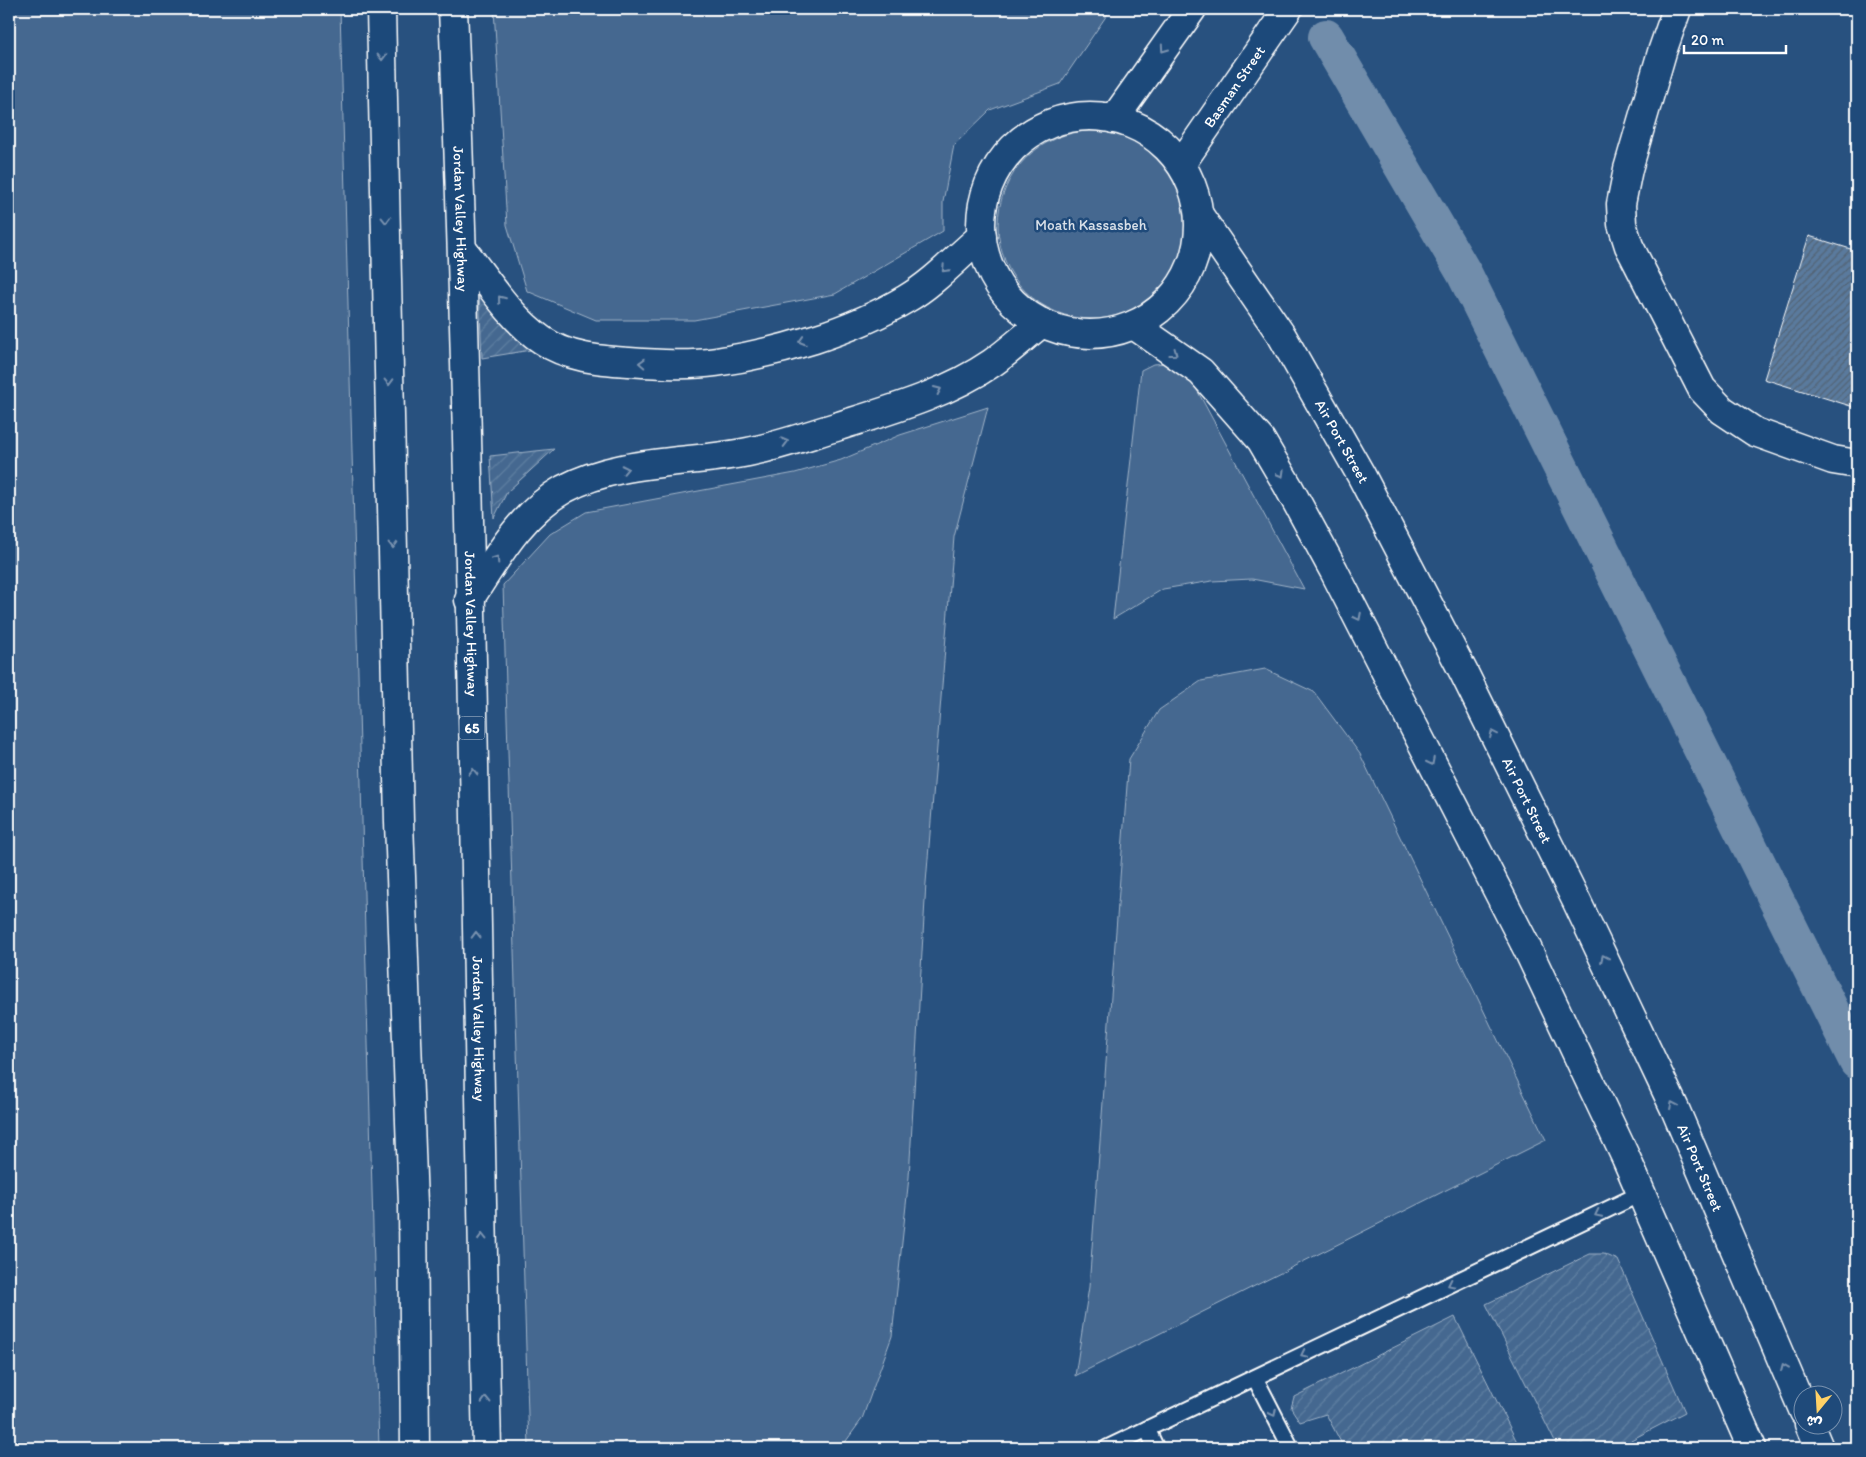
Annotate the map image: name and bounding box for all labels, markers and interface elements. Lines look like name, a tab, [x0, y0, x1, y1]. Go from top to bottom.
scale bar	[1684, 22, 1786, 54]
text: 20 m	[1691, 31, 1725, 49]
street label: Basman Street	[1200, 42, 1269, 131]
one-way arrow	[1161, 43, 1170, 52]
one-way arrow	[377, 54, 387, 62]
street label: Jordan Valley Highway	[449, 146, 472, 292]
one-way arrow	[380, 216, 391, 224]
park label: Moath Kassasbeh	[1035, 216, 1147, 234]
one-way arrow	[942, 263, 951, 272]
one-way arrow	[498, 296, 506, 305]
one-way arrow	[798, 336, 806, 346]
one-way arrow	[1168, 347, 1178, 356]
one-way arrow	[638, 357, 646, 368]
one-way arrow	[384, 379, 394, 387]
one-way arrow	[933, 386, 942, 397]
street label: Air Port Street	[1311, 396, 1373, 487]
one-way arrow	[780, 438, 788, 448]
one-way arrow	[620, 464, 629, 475]
one-way arrow	[1274, 468, 1284, 477]
one-way arrow	[388, 542, 398, 549]
street label: Jordan Valley Highway	[461, 551, 482, 697]
one-way arrow	[490, 555, 499, 564]
one-way arrow	[1352, 612, 1362, 621]
road number: 65	[460, 716, 484, 740]
one-way arrow	[1489, 730, 1500, 739]
street label: Air Port Street	[1498, 755, 1556, 847]
one-way arrow	[1425, 757, 1435, 766]
one-way arrow	[468, 768, 478, 776]
one-way arrow	[471, 930, 481, 938]
one-way arrow	[1600, 954, 1610, 963]
street label: Jordan Valley Highway	[469, 956, 489, 1102]
one-way arrow	[1669, 1101, 1680, 1110]
street label: Air Port Street	[1673, 1121, 1727, 1215]
one-way arrow	[1594, 1208, 1603, 1218]
one-way arrow	[477, 1233, 488, 1241]
one-way arrow	[1447, 1278, 1456, 1288]
one-way arrow	[1300, 1348, 1309, 1358]
one-way arrow	[1780, 1363, 1791, 1372]
north arrow	[1794, 1384, 1844, 1434]
one-way arrow	[481, 1395, 491, 1403]
one-way arrow	[1267, 1408, 1277, 1417]
text: ش	[1804, 1411, 1824, 1432]

